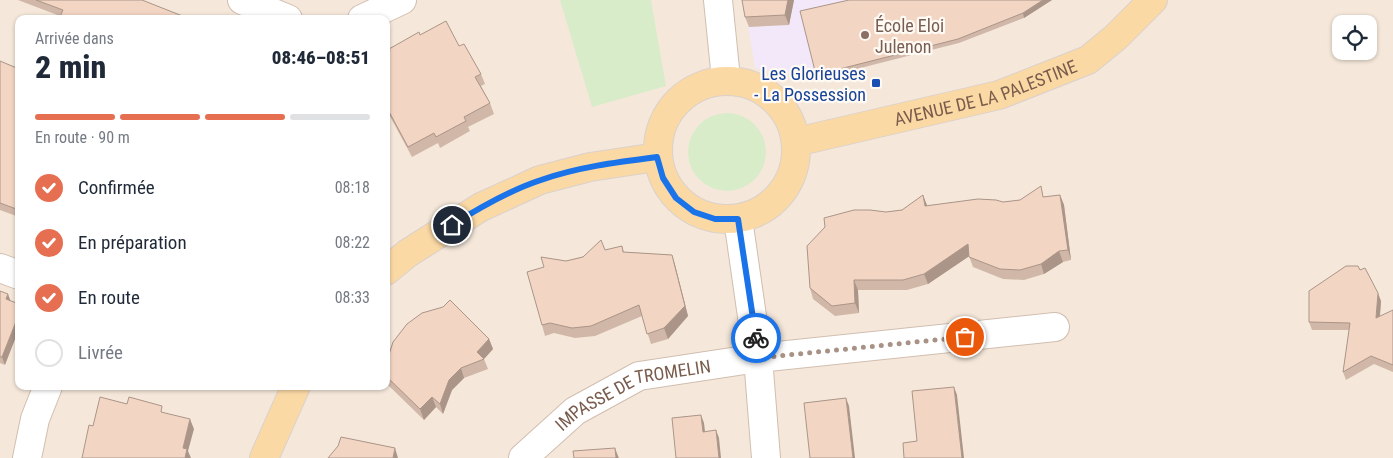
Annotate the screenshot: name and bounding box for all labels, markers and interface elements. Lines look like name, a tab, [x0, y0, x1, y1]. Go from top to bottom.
place label: École Eloi Julenon	[875, 15, 944, 57]
map controls	[1332, 15, 1377, 60]
button: locate	[1332, 15, 1377, 60]
text: Arrivée dans	[35, 29, 114, 48]
marker: École Eloi Julenon	[859, 29, 871, 41]
text: 08:46–08:51	[272, 46, 370, 69]
text: 2 min	[35, 48, 106, 86]
street label: AVENUE DE LA PALESTINE	[892, 55, 1080, 129]
place label: Les Glorieuses - La Possession	[754, 63, 866, 105]
marker: Les Glorieuses - La Possession	[870, 77, 882, 89]
text: En route · 90 m	[35, 128, 130, 147]
icon: check	[35, 174, 63, 202]
text: Confirmée	[78, 176, 155, 199]
text: 08:18	[335, 178, 370, 197]
pin	[431, 204, 473, 246]
icon: home	[438, 211, 466, 239]
icon: check	[35, 229, 63, 257]
text: En préparation	[78, 231, 187, 254]
text: 08:22	[335, 233, 370, 252]
icon: check	[35, 284, 63, 312]
text: En route	[78, 286, 140, 309]
text: 08:33	[335, 288, 370, 307]
courier	[731, 313, 781, 363]
pin	[944, 316, 986, 358]
icon: bag	[951, 323, 979, 351]
icon: bike	[742, 324, 770, 352]
text: Livrée	[78, 341, 123, 364]
street label: IMPASSE DE TROMELIN	[551, 355, 712, 434]

